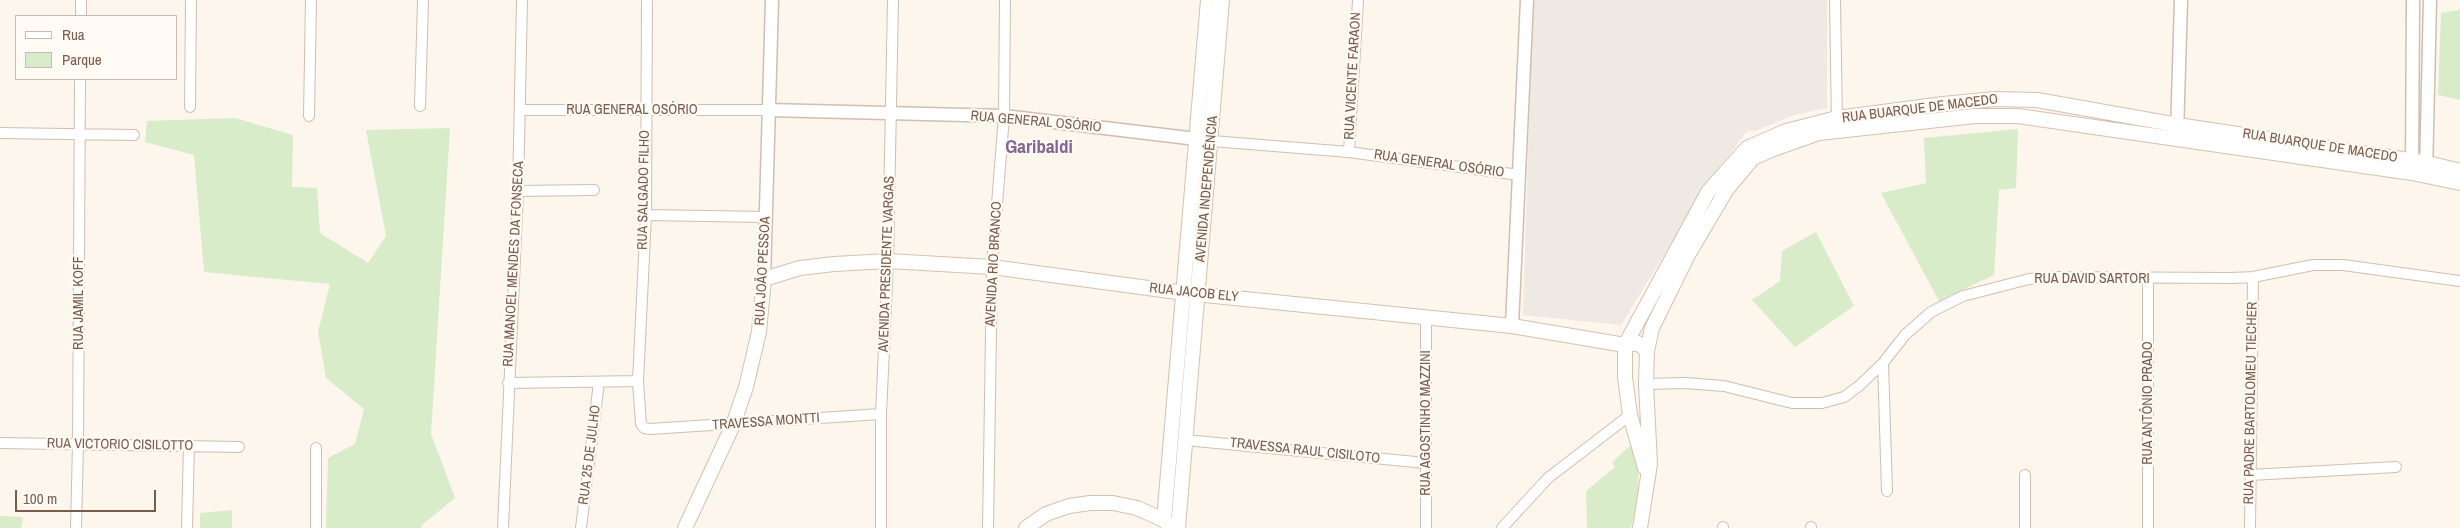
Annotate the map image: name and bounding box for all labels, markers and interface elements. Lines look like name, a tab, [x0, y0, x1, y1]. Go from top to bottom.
street label: RUA VICENTE FARAON	[1341, 12, 1365, 140]
legend	[15, 15, 178, 80]
text: Rua	[62, 24, 85, 45]
text: Parque	[62, 49, 102, 70]
street label: RUA BUARQUE DE MACEDO	[1841, 91, 1999, 127]
street label: RUA GENERAL OSÓRIO	[566, 102, 698, 118]
street label: RUA GENERAL OSÓRIO	[970, 108, 1102, 136]
street label: AVENIDA INDEPENDÊNCIA	[1192, 115, 1222, 263]
street label: RUA BUARQUE DE MACEDO	[2241, 125, 2399, 167]
street label: RUA SALGADO FILHO	[635, 130, 653, 250]
district label: Garibaldi	[1005, 137, 1073, 159]
street label: RUA GENERAL OSÓRIO	[1373, 147, 1505, 181]
street label: RUA MANOEL MENDES DA FONSECA	[500, 161, 528, 367]
street label: AVENIDA PRESIDENTE VARGAS	[876, 176, 898, 352]
street label: AVENIDA RIO BRANCO	[982, 201, 1006, 327]
street label: RUA JOÃO PESSOA	[752, 216, 774, 326]
street label: RUA JAMIL KOFF	[71, 256, 87, 350]
street label: RUA DAVID SARTORI	[2034, 271, 2150, 287]
street label: RUA JACOB ELY	[1148, 280, 1240, 306]
street label: RUA PADRE BARTOLOMEU TIECHER	[2241, 301, 2261, 505]
street label: RUA ANTÔNIO PRADO	[2140, 341, 2156, 465]
street label: RUA AGOSTINHO MAZZINI	[1418, 350, 1434, 496]
street label: RUA 25 DE JULHO	[576, 404, 604, 506]
street label: TRAVESSA MONTTI	[712, 410, 820, 434]
street label: RUA VICTORIO CISILOTTO	[47, 435, 193, 455]
street label: TRAVESSA RAUL CISILOTO	[1229, 435, 1381, 467]
scale bar	[18, 480, 159, 512]
text: 100 m	[23, 488, 57, 509]

